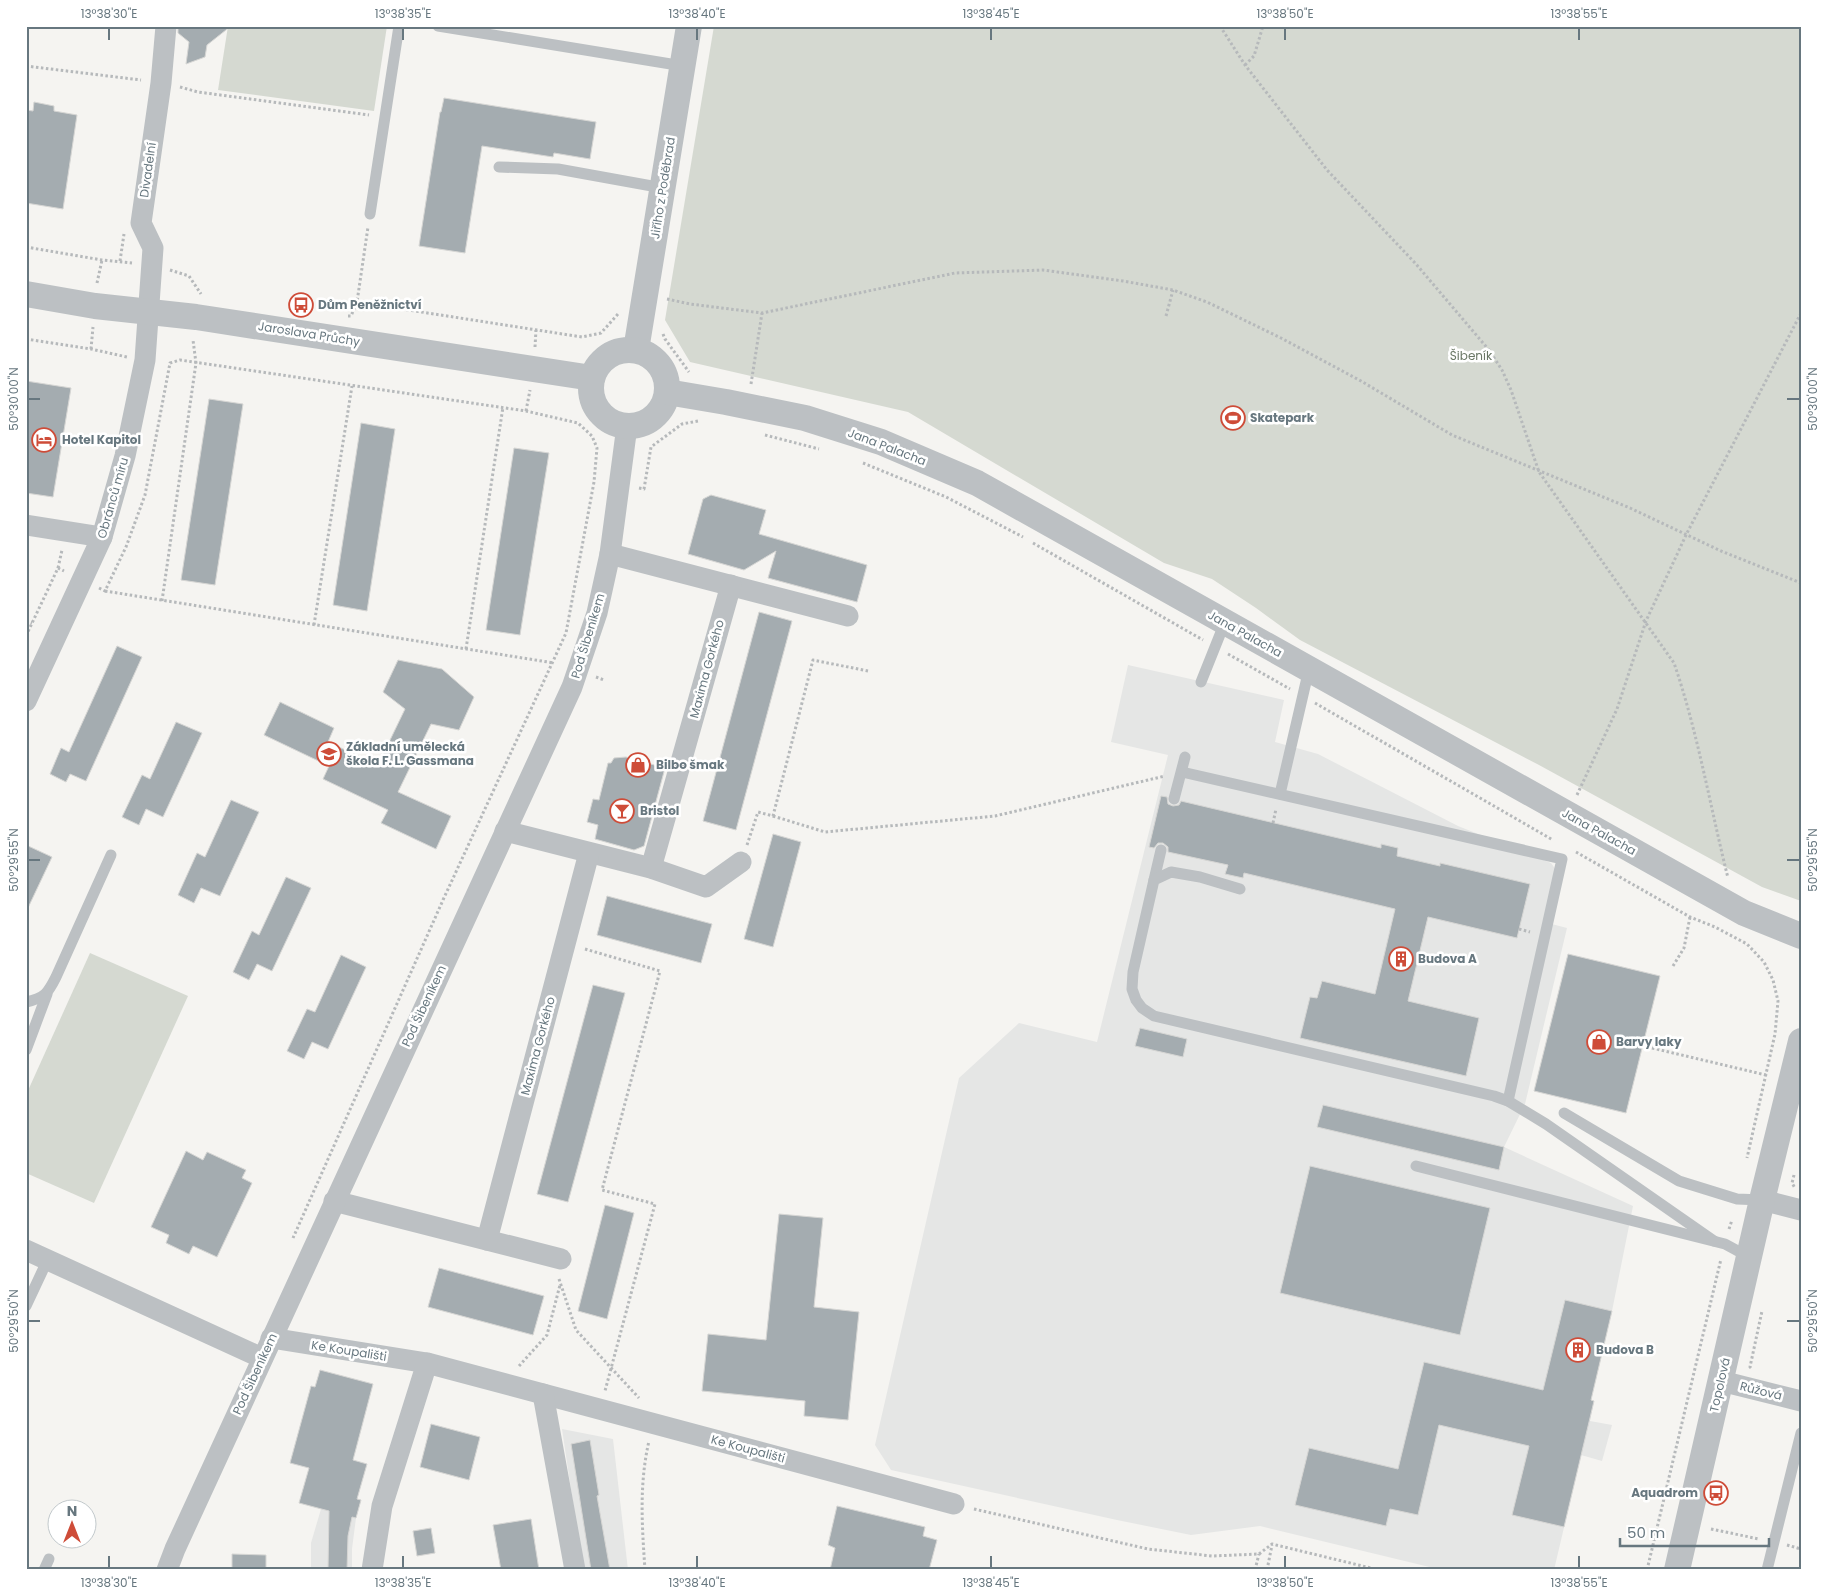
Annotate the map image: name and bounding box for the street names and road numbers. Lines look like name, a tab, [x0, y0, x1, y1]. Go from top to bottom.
street label: Jiřího z Poděbrad	[646, 136, 679, 240]
street label: Divadelní	[135, 141, 160, 199]
street label: Jaroslava Průchy	[257, 317, 361, 350]
street label: Jana Palacha	[846, 424, 929, 469]
street label: Obránců míru	[93, 455, 132, 540]
street label: Pod Šibeníkem	[567, 591, 609, 680]
street label: Jana Palacha	[1205, 606, 1286, 661]
street label: Maxima Gorkého	[685, 617, 728, 720]
street label: Jana Palacha	[1559, 804, 1640, 859]
street label: Pod Šibeníkem	[397, 962, 450, 1049]
street label: Maxima Gorkého	[516, 994, 559, 1097]
street label: Pod Šibeníkem	[228, 1330, 281, 1417]
street label: Ke Koupališti	[310, 1336, 388, 1365]
street label: Topolová	[1705, 1356, 1734, 1414]
street label: Růžová	[1738, 1377, 1784, 1404]
street label: Ke Koupališti	[709, 1430, 787, 1467]

